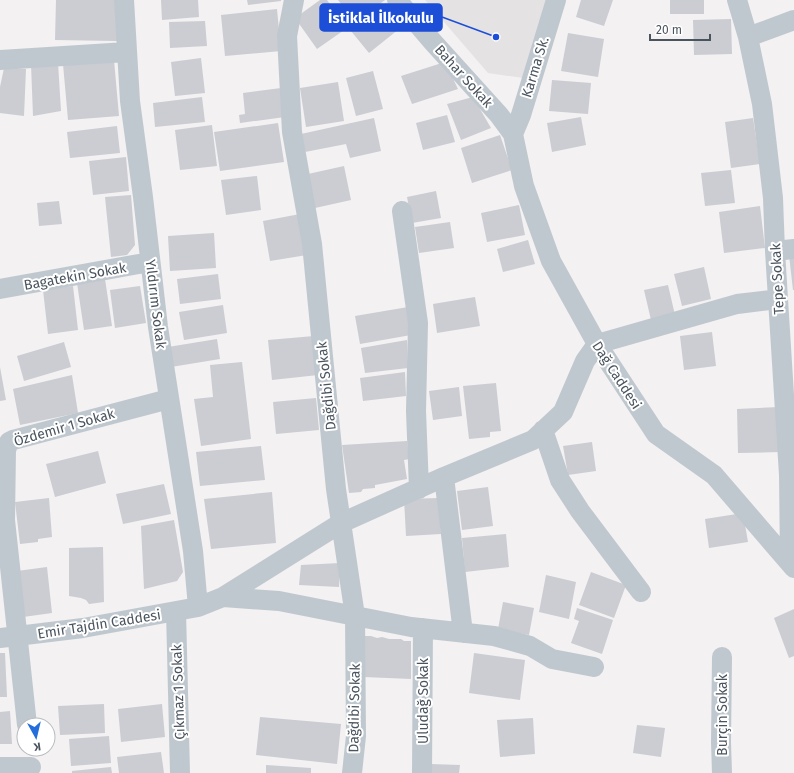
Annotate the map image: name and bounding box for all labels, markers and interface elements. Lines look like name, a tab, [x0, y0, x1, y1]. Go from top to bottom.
callout: İstiklal İlkokulu	[320, 4, 442, 31]
text: İstiklal İlkokulu	[328, 9, 434, 27]
scale bar	[650, 16, 710, 42]
text: 20 m	[656, 23, 682, 37]
street label: Karma Sk.	[518, 35, 553, 100]
street label: Bahar Sokak	[431, 41, 497, 112]
street label: Tepe Sokak	[767, 242, 788, 315]
street label: Yıldırım Sokak	[142, 258, 170, 351]
street label: Bagatekin Sokak	[23, 259, 128, 294]
street label: Dağ Caddesi	[588, 338, 645, 412]
street label: Dağdibi Sokak	[313, 340, 340, 431]
street label: Özdemir 1 Sokak	[12, 404, 117, 450]
street label: Emir Tajdin Caddesi	[36, 606, 162, 643]
street label: Çıkmaz 1 Sokak	[168, 643, 189, 740]
street label: Uludağ Sokak	[415, 657, 432, 744]
street label: Dağdibi Sokak	[345, 662, 364, 753]
street label: Burçin Sokak	[714, 673, 731, 756]
north arrow	[16, 717, 56, 757]
text: K	[32, 739, 42, 753]

